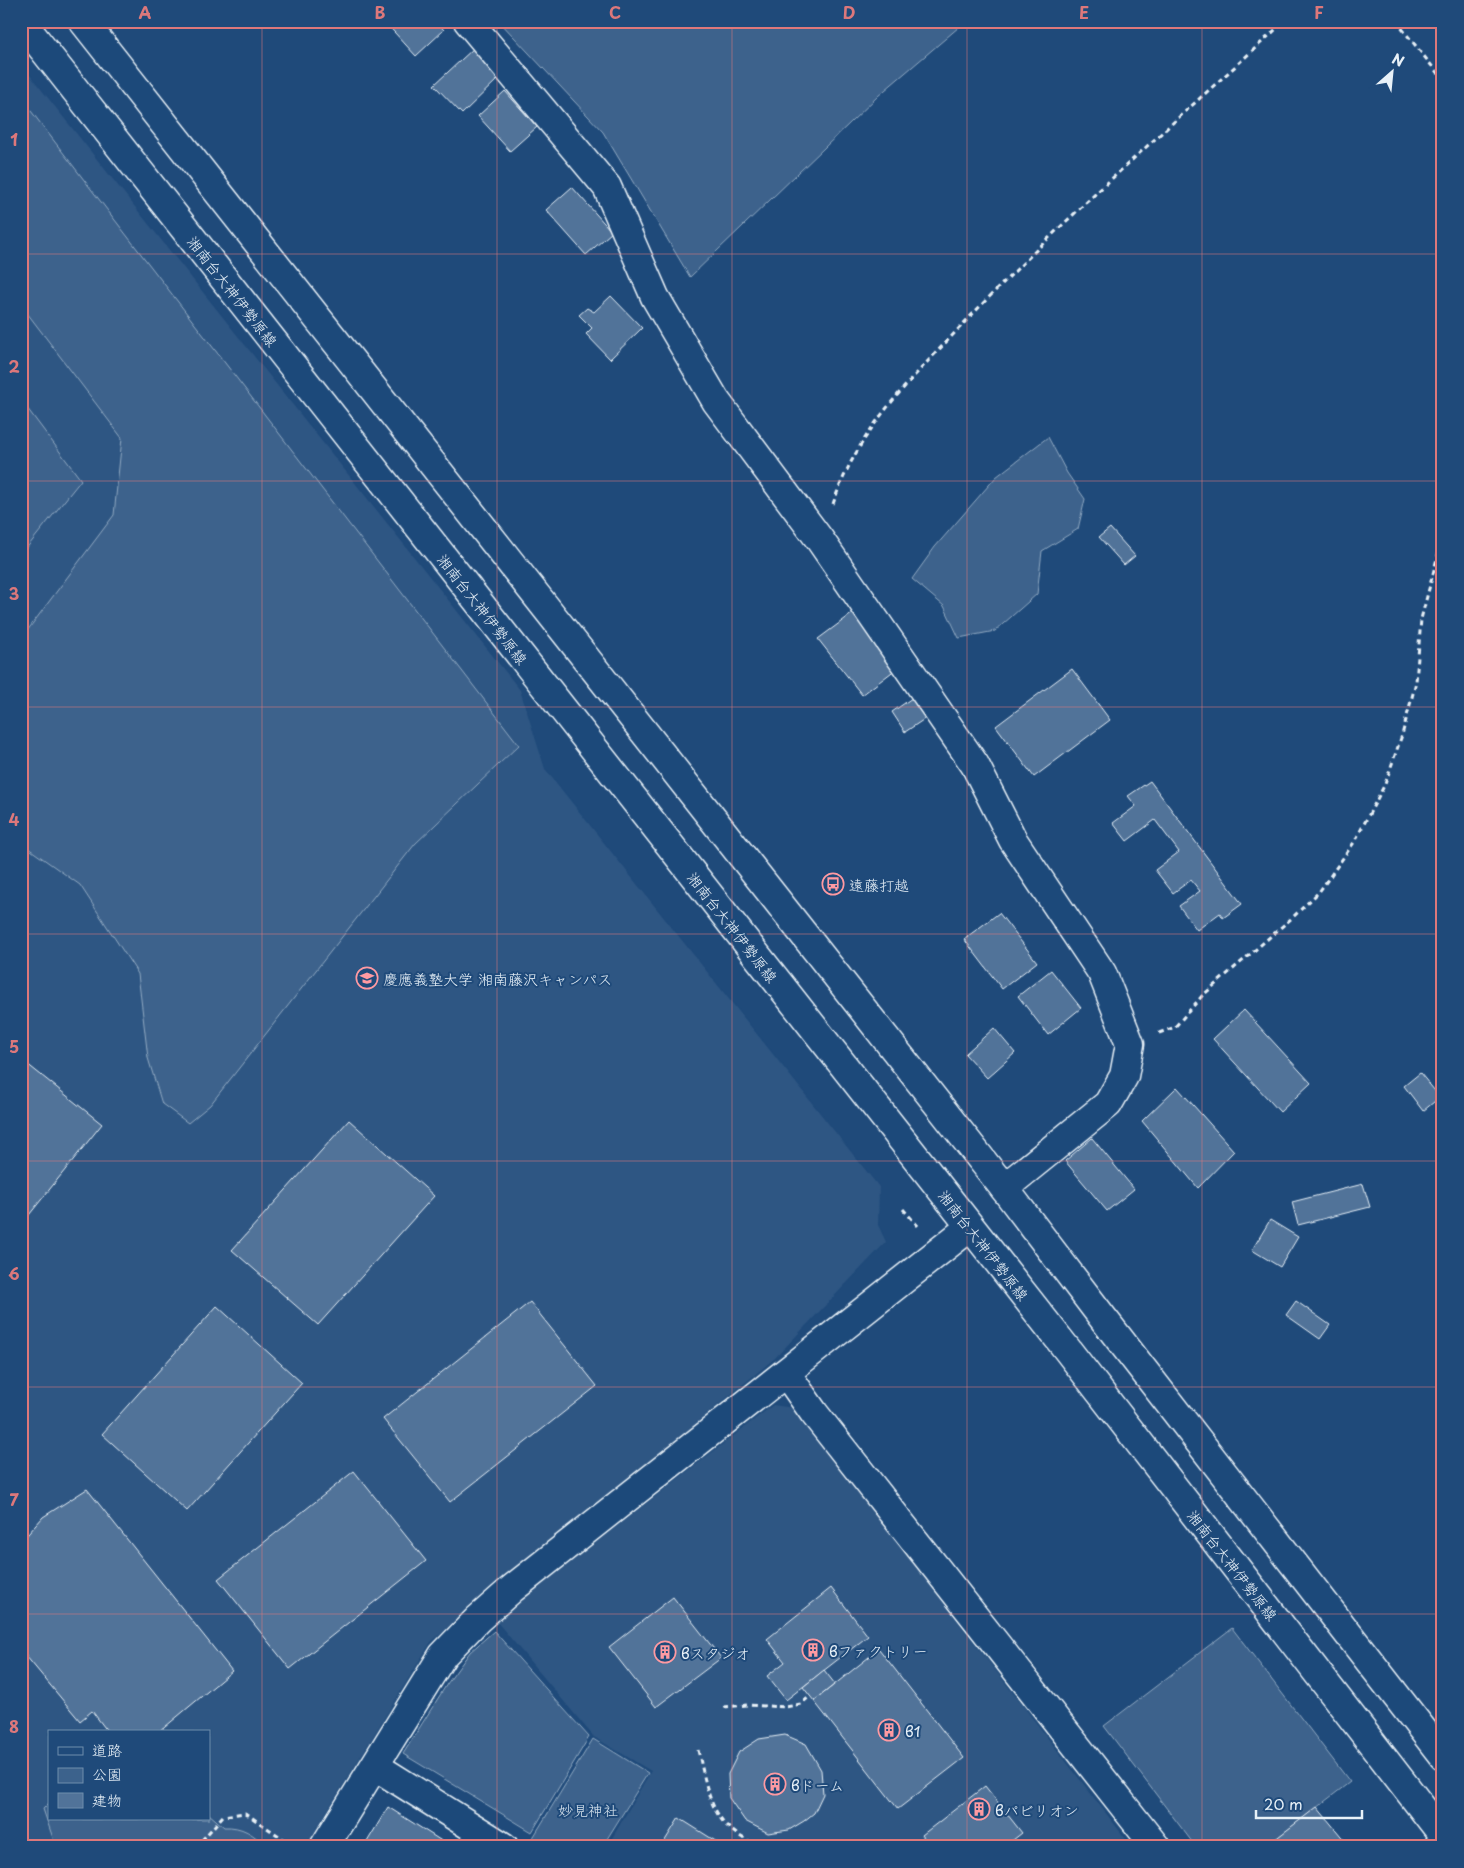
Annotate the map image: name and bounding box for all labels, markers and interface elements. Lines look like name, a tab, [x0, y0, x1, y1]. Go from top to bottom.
text: A	[139, 0, 152, 24]
text: B	[375, 0, 386, 24]
text: C	[609, 0, 621, 24]
text: D	[843, 0, 855, 24]
text: E	[1079, 0, 1089, 24]
text: F	[1314, 0, 1324, 24]
north arrow	[1366, 48, 1416, 98]
text: N	[1388, 48, 1408, 72]
text: 1	[10, 127, 18, 151]
street label: 湘南台大神伊勢原線	[182, 231, 284, 351]
text: 2	[8, 354, 20, 378]
street label: 湘南台大神伊勢原線	[432, 549, 534, 669]
text: 3	[9, 581, 19, 605]
text: 4	[9, 807, 20, 831]
street label: 湘南台大神伊勢原線	[682, 867, 784, 987]
bus stop icon: 遠藤打越	[821, 872, 845, 896]
place label: 遠藤打越	[849, 873, 909, 896]
school or university icon: 慶應義塾大学 湘南藤沢キャンパス	[355, 966, 379, 990]
place label: 慶應義塾大学 湘南藤沢キャンパス	[383, 967, 612, 990]
text: 5	[9, 1034, 19, 1058]
street label: 湘南台大神伊勢原線	[933, 1185, 1035, 1305]
text: 6	[8, 1261, 20, 1285]
text: 7	[9, 1487, 19, 1511]
street label: 湘南台大神伊勢原線	[1182, 1505, 1284, 1625]
building icon: βファクトリー	[801, 1638, 825, 1662]
place label: βファクトリー	[829, 1639, 928, 1662]
building icon: βスタジオ	[653, 1640, 677, 1664]
place label: βスタジオ	[681, 1641, 750, 1664]
text: 8	[9, 1714, 19, 1738]
building icon: β1	[877, 1718, 901, 1742]
place label: β1	[905, 1719, 920, 1742]
legend	[48, 1730, 210, 1820]
text: 道路	[92, 1738, 122, 1761]
text: 公園	[92, 1762, 122, 1785]
building icon: βドーム	[763, 1772, 787, 1796]
place label: βドーム	[791, 1773, 844, 1796]
text: 建物	[92, 1788, 122, 1811]
scale bar	[1256, 1788, 1363, 1820]
text: 20 m	[1264, 1792, 1303, 1815]
building icon: βパビリオン	[967, 1797, 991, 1821]
park label: 妙見神社	[558, 1798, 618, 1821]
place label: βパビリオン	[995, 1798, 1079, 1821]

